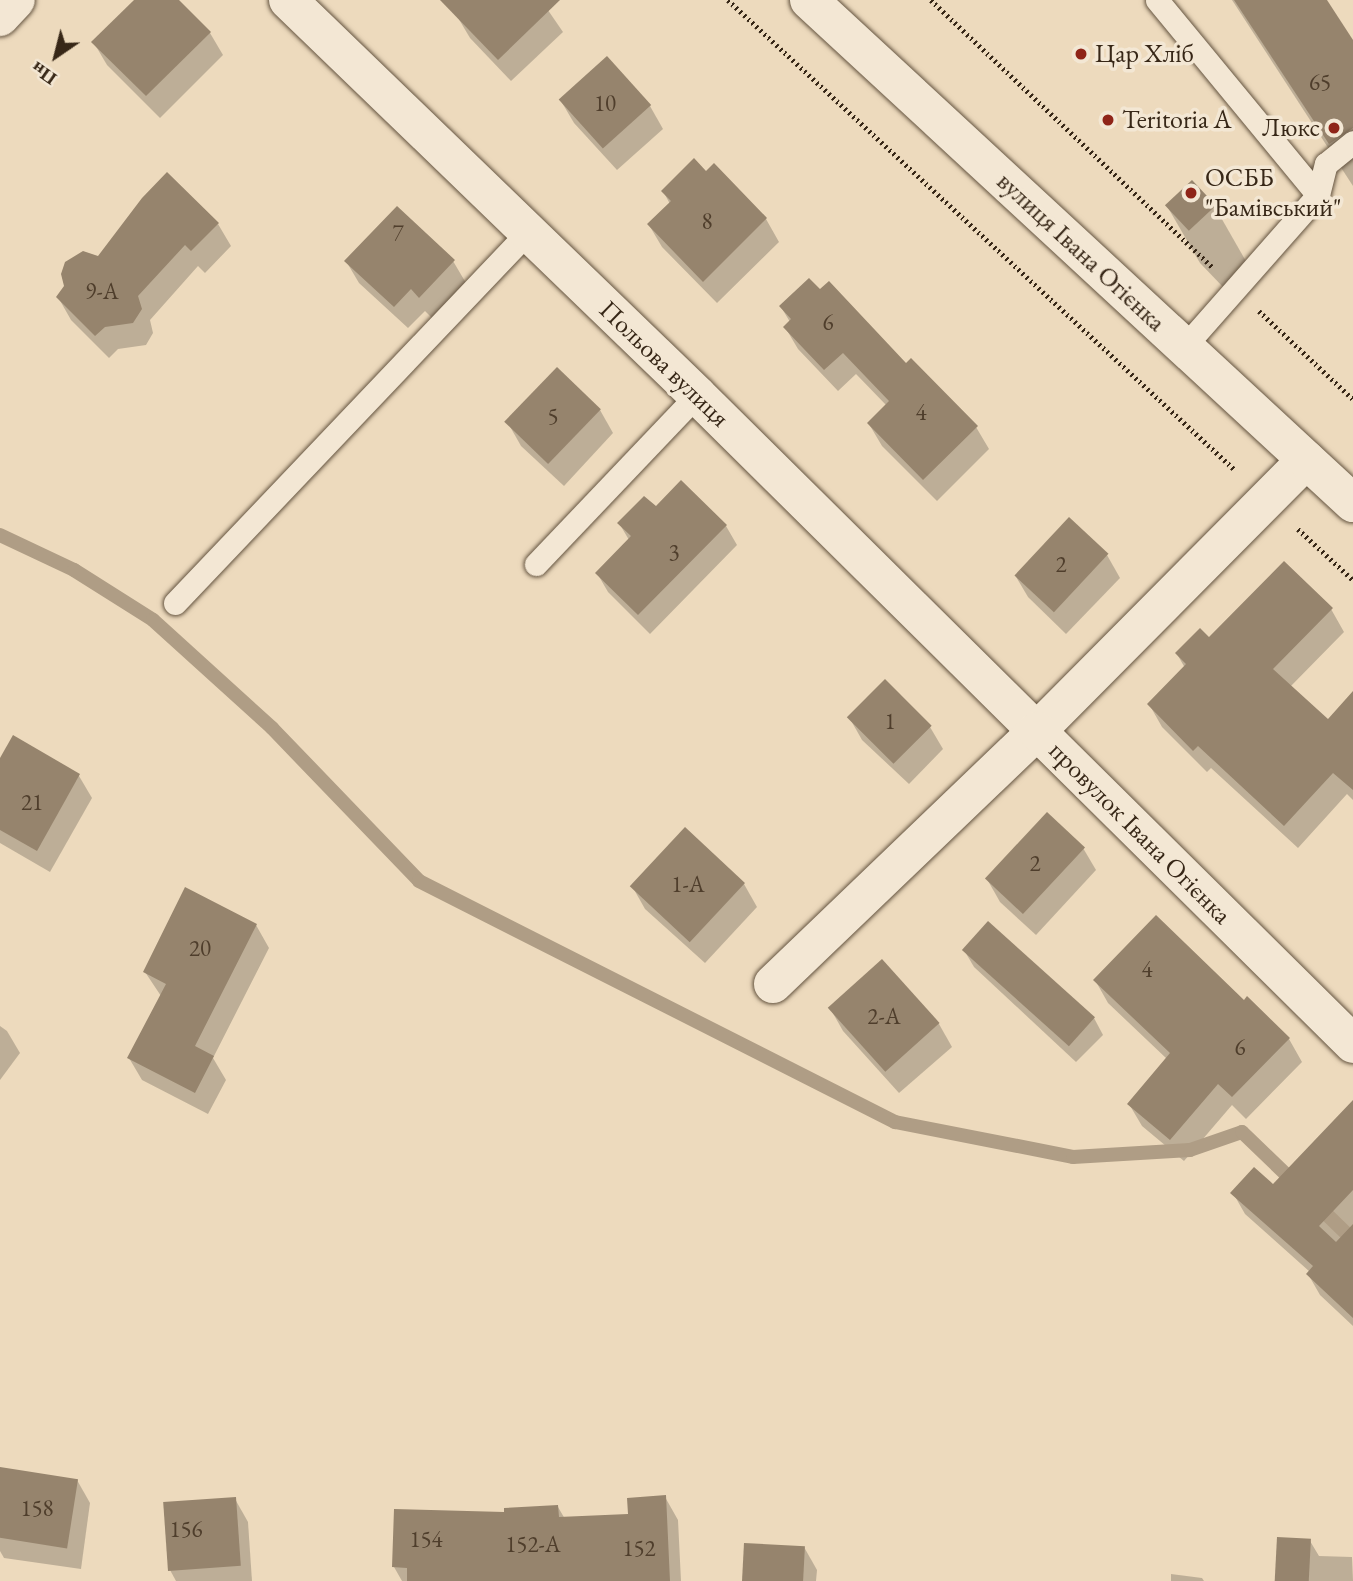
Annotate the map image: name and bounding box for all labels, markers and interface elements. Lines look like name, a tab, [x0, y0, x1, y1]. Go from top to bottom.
north arrow	[21, 21, 91, 91]
place label: Цар Хліб	[1095, 38, 1194, 70]
marker: Цар Хліб	[1073, 46, 1089, 62]
text: Пн	[26, 56, 61, 91]
house number: 65	[1309, 68, 1331, 96]
house number: 10	[594, 89, 616, 117]
place label: Teritoria A	[1122, 104, 1232, 136]
marker: Teritoria A	[1100, 112, 1116, 128]
place label: Люкс	[1262, 112, 1320, 144]
marker: Люкс	[1326, 120, 1342, 136]
place label: ОСББ "Бамівський"	[1205, 162, 1342, 224]
street label: вулиця Івана Огієнка	[990, 166, 1172, 338]
marker: ОСББ "Бамівський"	[1183, 185, 1199, 201]
house number: 8	[701, 207, 713, 235]
house number: 7	[392, 219, 404, 247]
house number: 9-А	[85, 277, 119, 305]
street label: Польова вулиця	[592, 294, 736, 434]
house number: 6	[822, 308, 834, 336]
house number: 4	[915, 398, 927, 426]
house number: 5	[547, 402, 559, 430]
house number: 3	[668, 538, 680, 566]
house number: 2	[1055, 550, 1067, 578]
house number: 1	[884, 707, 896, 735]
street label: провулок Івана Огієнка	[1042, 735, 1238, 931]
house number: 21	[21, 788, 43, 816]
house number: 2	[1029, 849, 1041, 877]
house number: 1-А	[671, 870, 705, 898]
house number: 20	[189, 934, 211, 962]
house number: 4	[1141, 955, 1153, 983]
house number: 2-А	[867, 1002, 901, 1030]
house number: 6	[1234, 1033, 1246, 1061]
house number: 158	[20, 1494, 54, 1522]
house number: 156	[169, 1515, 203, 1543]
house number: 154	[409, 1525, 443, 1553]
house number: 152-А	[505, 1530, 561, 1558]
house number: 152	[622, 1534, 656, 1562]

